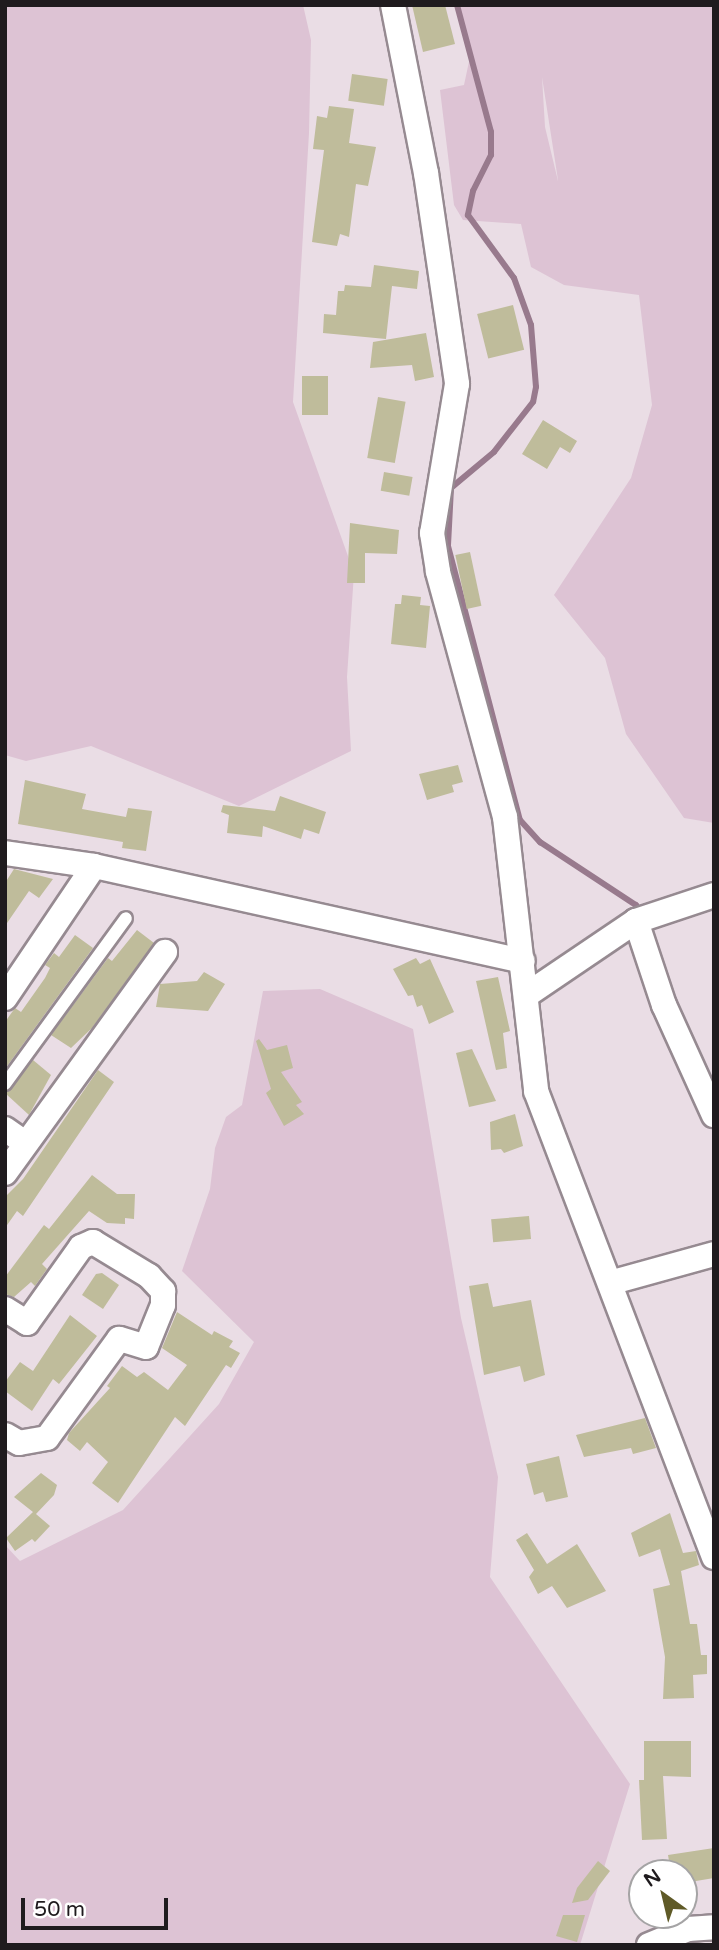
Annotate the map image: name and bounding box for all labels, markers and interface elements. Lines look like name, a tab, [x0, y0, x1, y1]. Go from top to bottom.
north arrow	[628, 1859, 698, 1929]
text: N	[640, 1865, 665, 1892]
scale bar	[24, 1884, 172, 1928]
text: 50 m	[34, 1897, 85, 1922]

